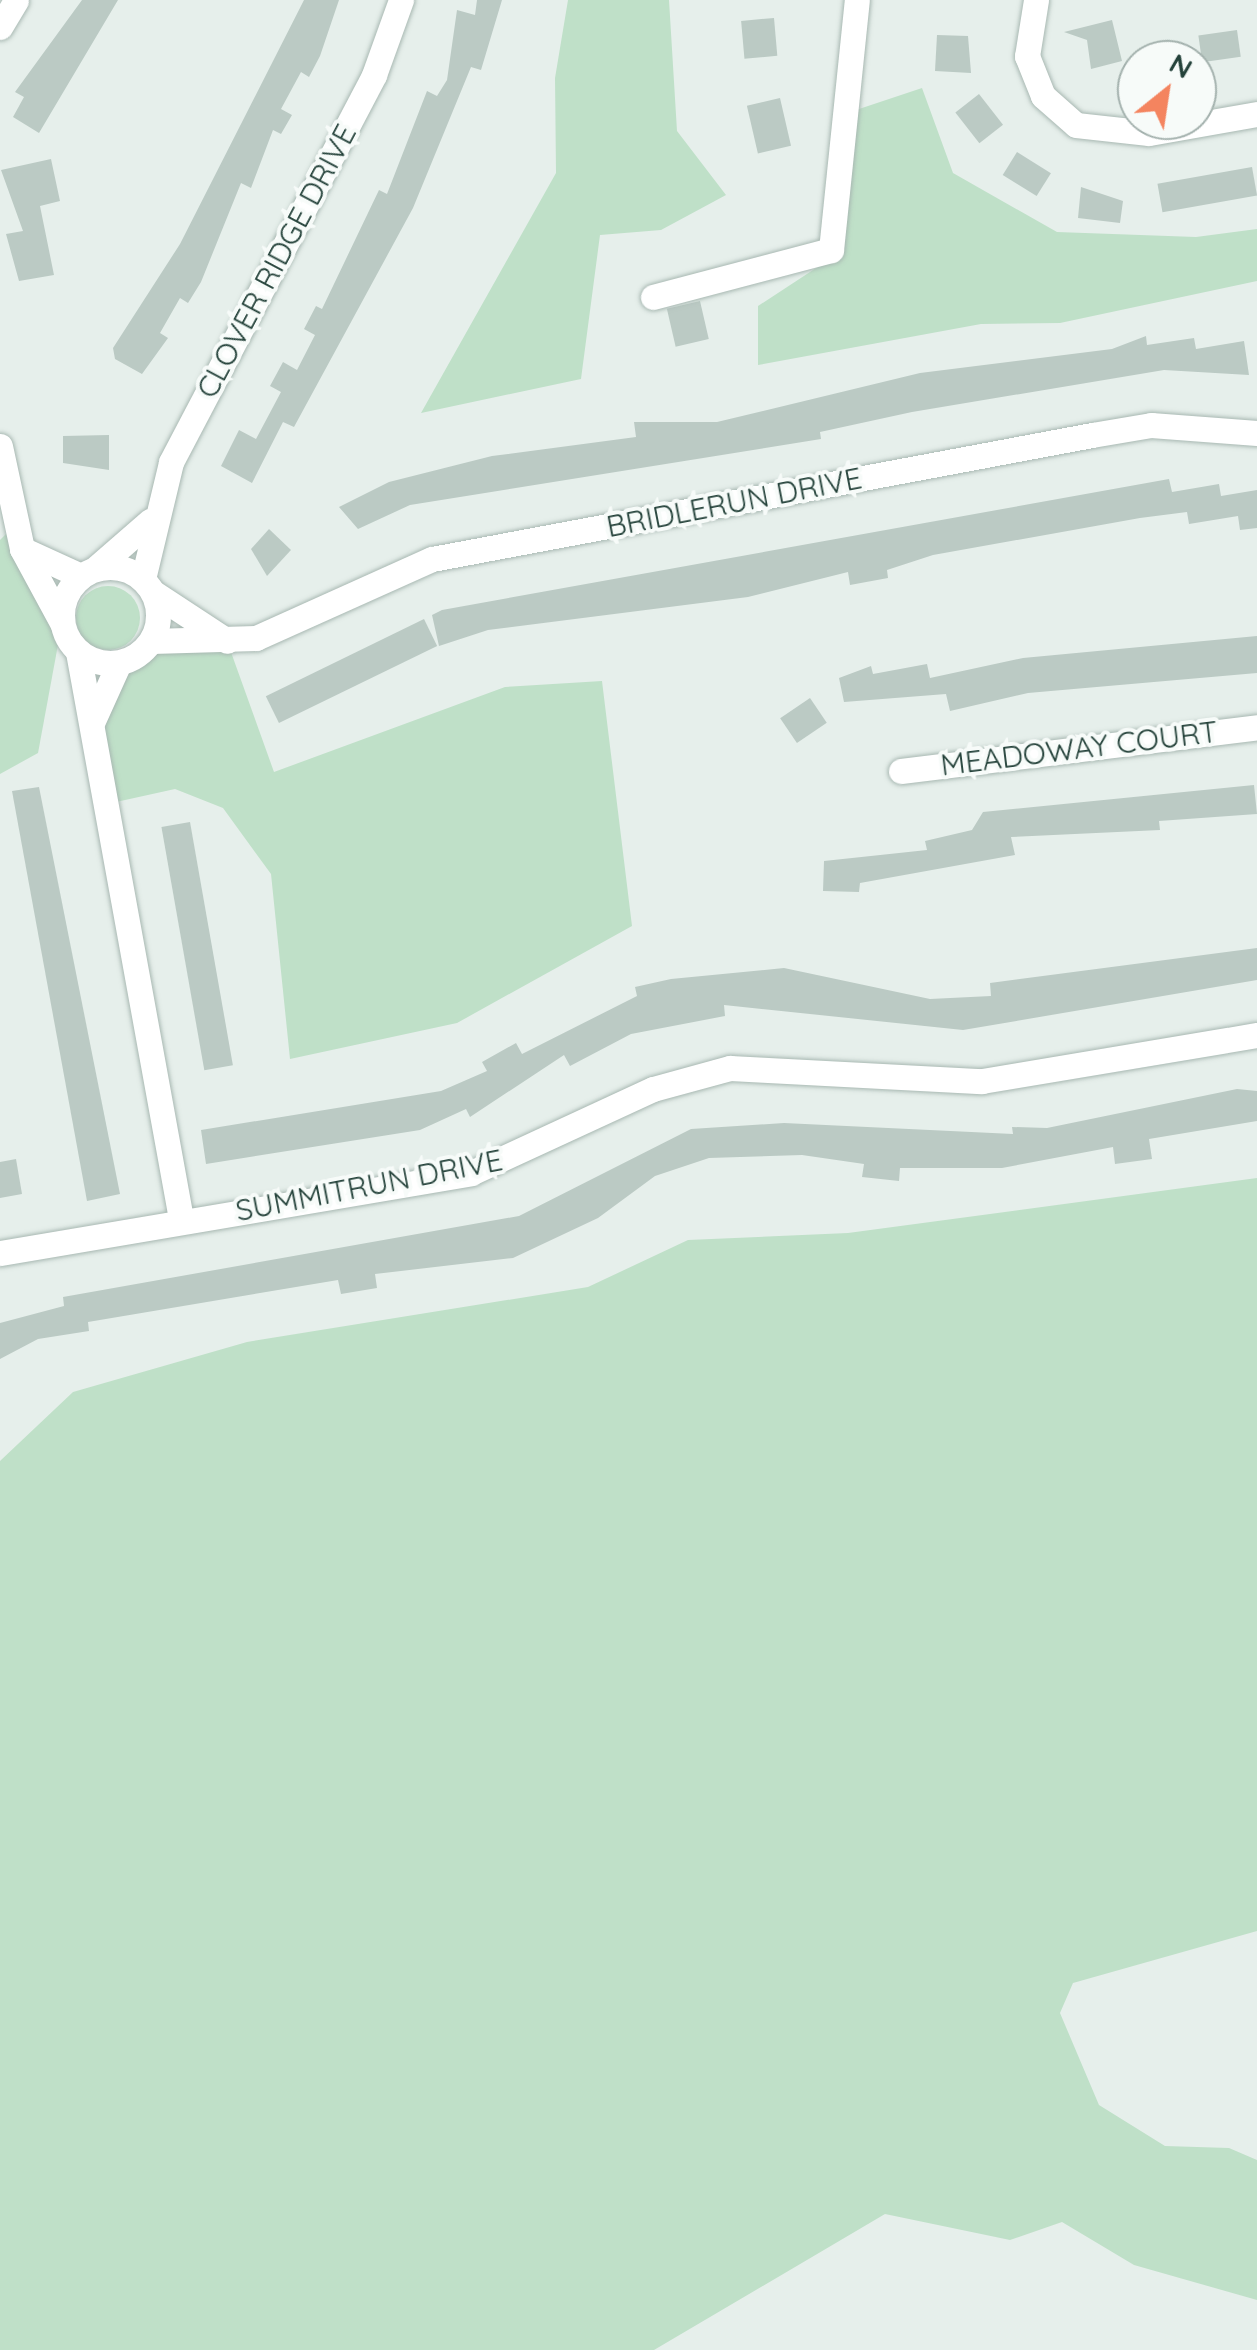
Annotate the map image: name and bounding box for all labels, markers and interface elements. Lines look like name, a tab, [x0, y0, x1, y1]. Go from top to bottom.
north arrow	[1117, 40, 1217, 140]
text: N	[1164, 45, 1199, 86]
street label: CLOVER RIDGE DRIVE	[189, 118, 363, 404]
street label: BRIDLERUN DRIVE	[603, 460, 865, 544]
street label: MEADOWAY COURT	[938, 713, 1220, 783]
street label: SUMMITRUN DRIVE	[233, 1141, 505, 1229]

